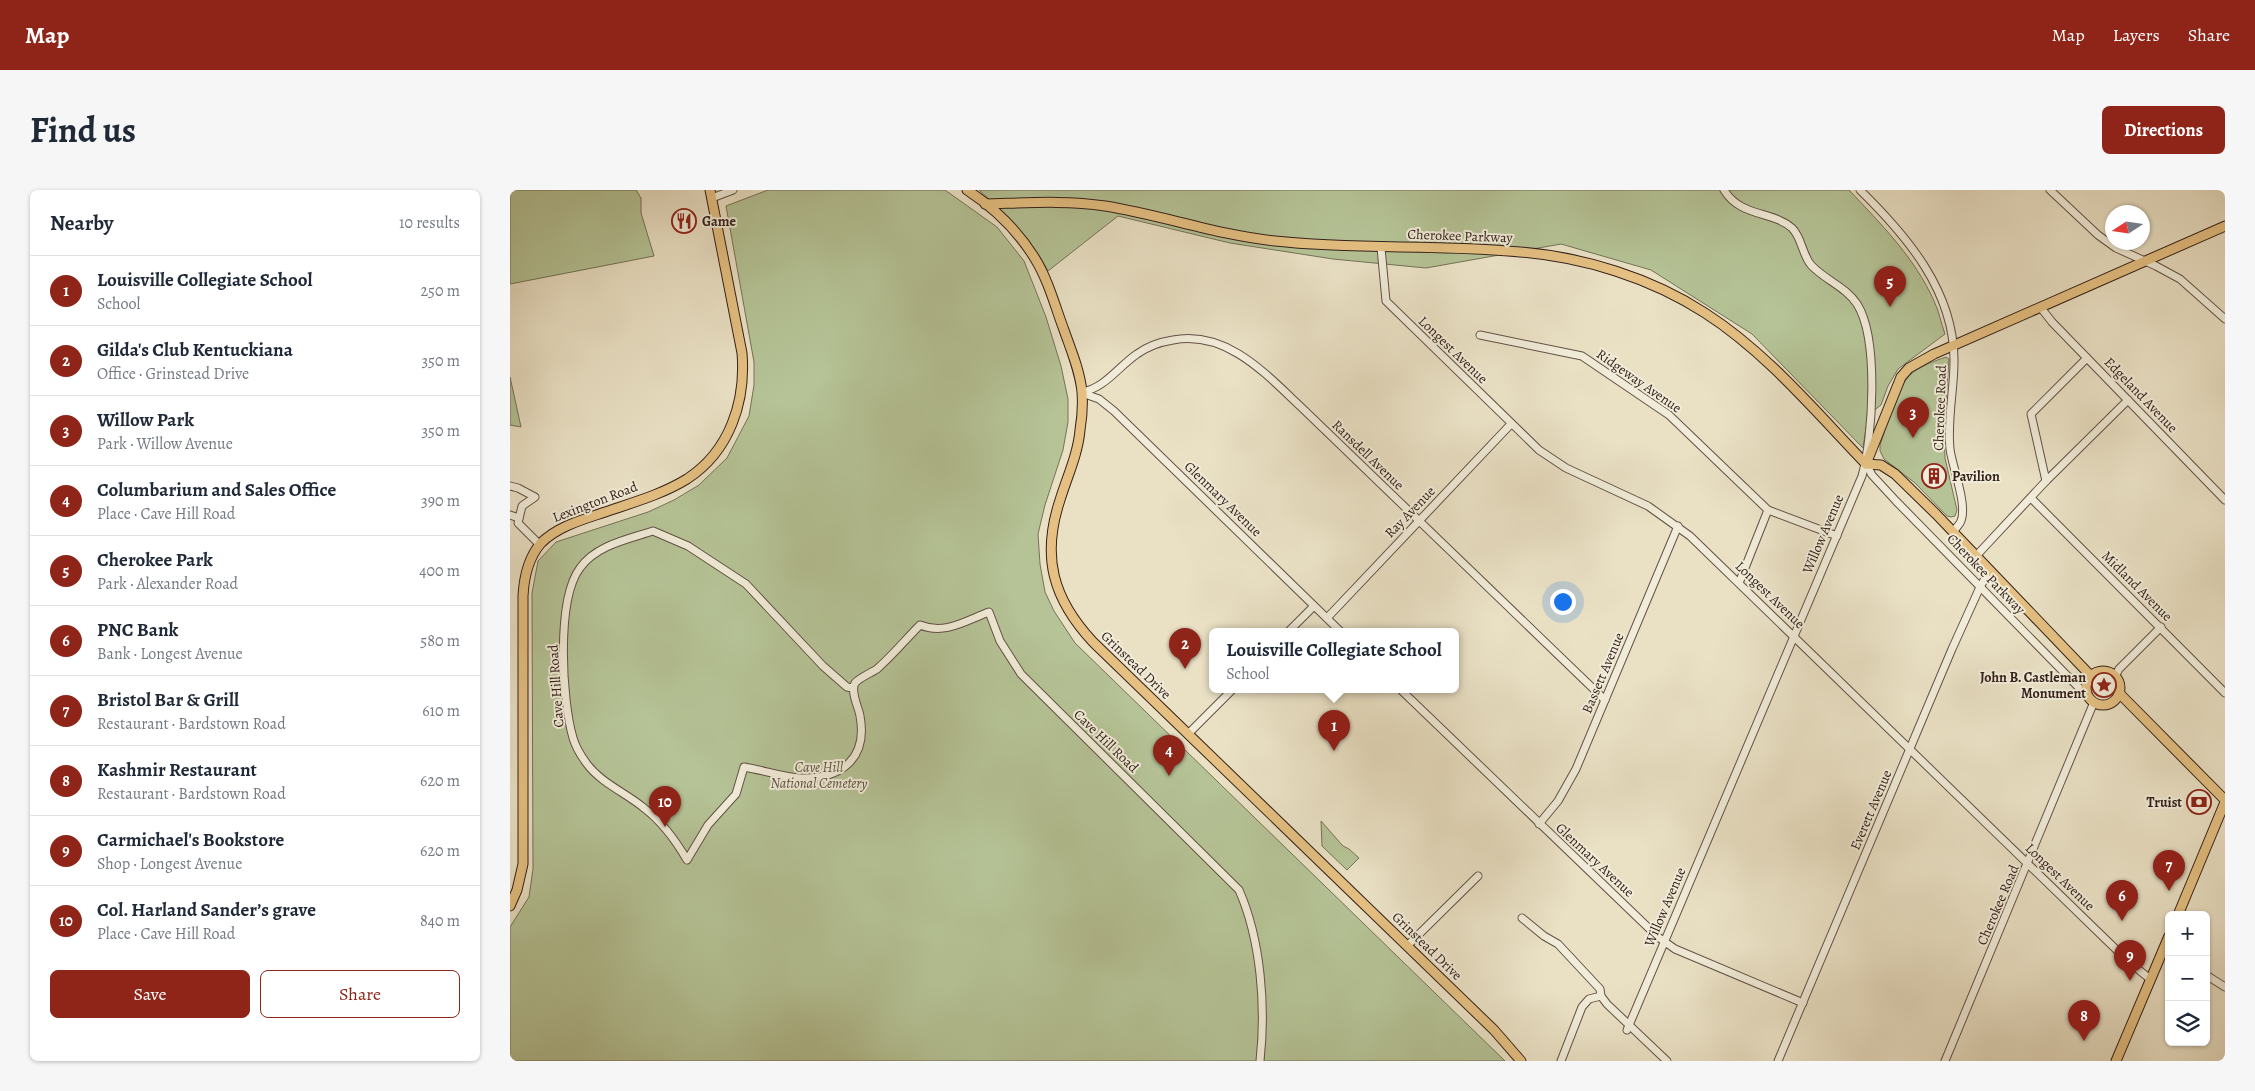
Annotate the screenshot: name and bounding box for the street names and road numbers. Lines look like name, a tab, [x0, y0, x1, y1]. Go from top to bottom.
street label: Cherokee Parkway	[1407, 225, 1514, 247]
street label: Longest Avenue	[1414, 312, 1492, 388]
street label: Ridgeway Avenue	[1593, 345, 1685, 417]
street label: Edgeland Avenue	[2100, 353, 2182, 437]
street label: Cherokee Road	[1929, 364, 1951, 451]
street label: Ransdell Avenue	[1328, 416, 1408, 494]
street label: Glenmary Avenue	[1180, 457, 1266, 541]
street label: Lexington Road	[550, 477, 641, 527]
street label: Ray Avenue	[1381, 482, 1439, 542]
street label: Willow Avenue	[1797, 491, 1848, 577]
street label: Cherokee Parkway	[1943, 530, 2030, 619]
street label: Midland Avenue	[2097, 546, 2177, 626]
street label: Longest Avenue	[1731, 557, 1809, 633]
street label: Grinstead Drive	[1097, 627, 1175, 703]
street label: Bassett Avenue	[1577, 630, 1629, 716]
street label: Cave Hill Road	[544, 643, 568, 728]
street label: Cave Hill Road	[1069, 705, 1143, 777]
street label: Everett Avenue	[1846, 767, 1896, 853]
street label: Glenmary Avenue	[1552, 819, 1638, 901]
street label: Longest Avenue	[2021, 839, 2099, 915]
street label: Cherokee Road	[1972, 861, 2024, 948]
street label: Willow Avenue	[1639, 864, 1690, 950]
street label: Grinstead Drive	[1388, 908, 1466, 984]

